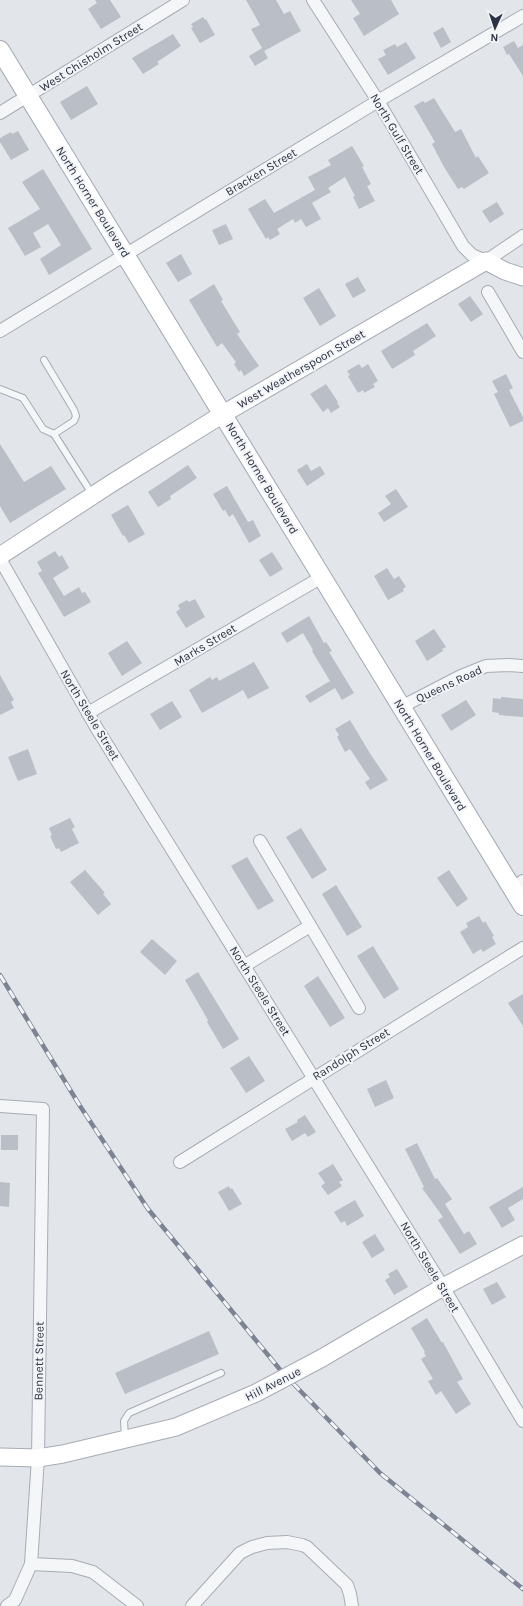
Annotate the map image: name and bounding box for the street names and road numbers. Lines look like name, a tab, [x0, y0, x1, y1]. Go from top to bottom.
street label: West Chisholm Street	[37, 19, 146, 94]
street label: North Gulf Street	[367, 91, 427, 177]
street label: North Horner Boulevard	[53, 144, 133, 260]
street label: Bracken Street	[223, 145, 300, 199]
street label: West Weatherspoon Street	[235, 326, 368, 411]
street label: North Horner Boulevard	[223, 419, 301, 537]
street label: Marks Street	[171, 621, 239, 669]
street label: Queens Road	[414, 663, 484, 705]
street label: North Steele Street	[57, 667, 123, 763]
street label: North Horner Boulevard	[391, 696, 469, 814]
street label: North Steele Street	[227, 944, 294, 1039]
street label: Randolph Street	[310, 1024, 393, 1083]
street label: North Steele Street	[397, 1219, 463, 1315]
street label: Bennett Street	[31, 1321, 47, 1401]
street label: Hill Avenue	[243, 1364, 303, 1404]

